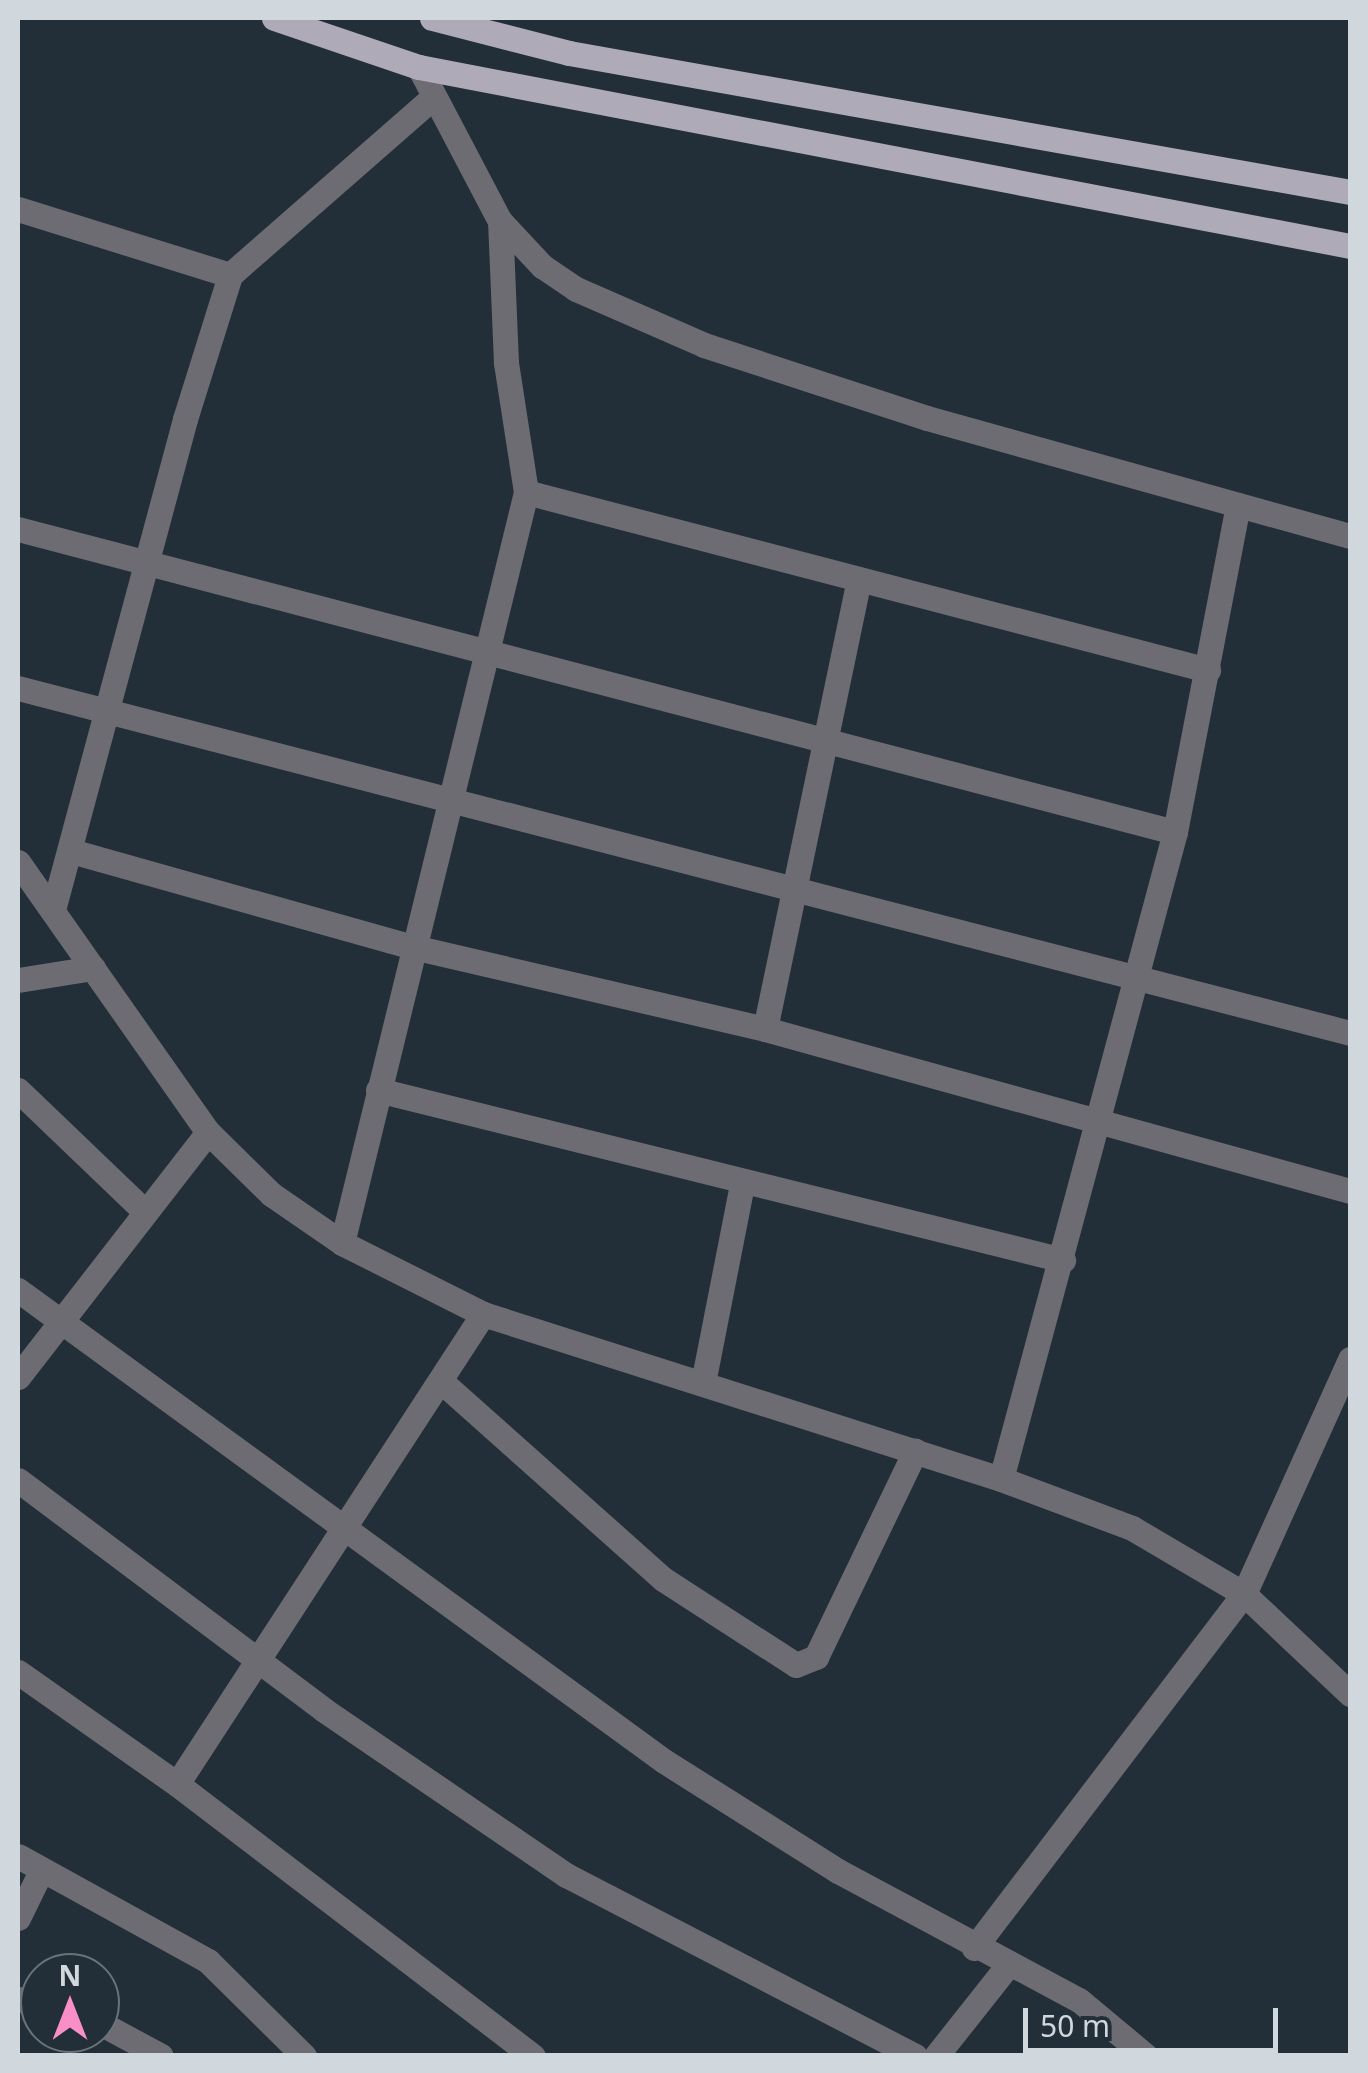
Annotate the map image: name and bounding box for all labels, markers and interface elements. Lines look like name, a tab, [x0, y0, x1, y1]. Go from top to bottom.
north arrow	[20, 1953, 120, 2053]
text: N	[59, 1956, 81, 1994]
scale bar	[1028, 1988, 1283, 2050]
text: 50 m	[1040, 2005, 1110, 2046]

